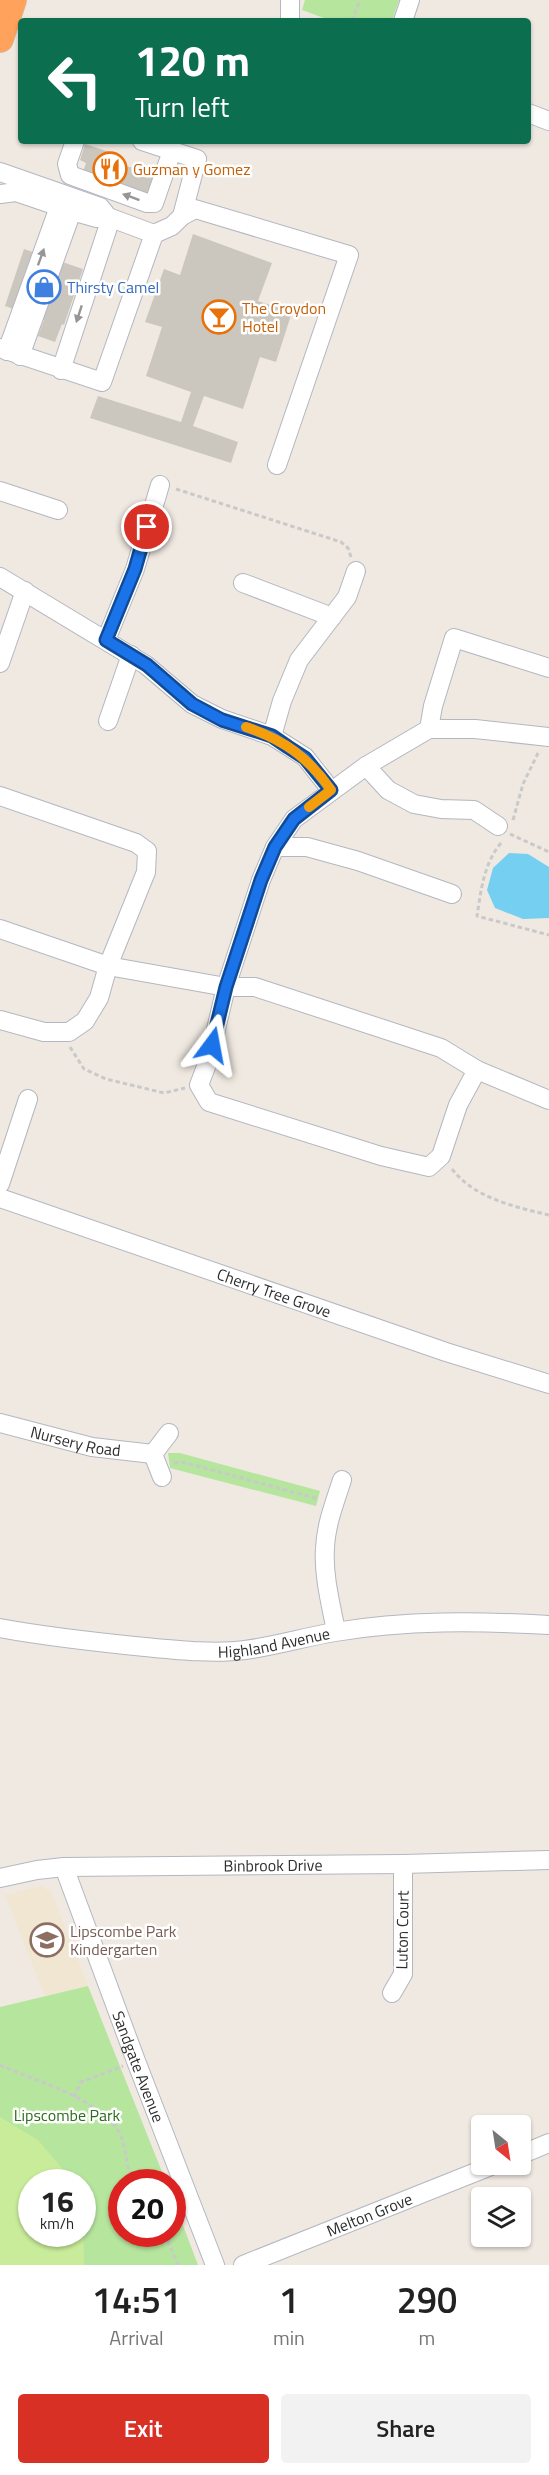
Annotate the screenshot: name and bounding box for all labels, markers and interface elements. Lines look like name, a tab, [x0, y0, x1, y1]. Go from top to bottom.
text: 120 m	[135, 28, 250, 92]
icon: left	[36, 42, 114, 120]
text: Turn left	[135, 86, 229, 127]
restaurant icon: Guzman y Gomez	[92, 151, 128, 187]
place label: Guzman y Gomez	[133, 157, 250, 181]
one-way arrow	[122, 192, 140, 202]
one-way arrow	[36, 247, 46, 265]
shop icon: Thirsty Camel	[26, 269, 62, 305]
place label: Thirsty Camel	[67, 275, 159, 299]
place label: The Croydon Hotel	[242, 296, 326, 338]
bar icon: The Croydon Hotel	[201, 299, 237, 335]
one-way arrow	[74, 305, 83, 323]
pin	[121, 501, 172, 552]
icon: arrive	[130, 510, 163, 543]
position arrow	[180, 1013, 244, 1077]
street label: Cherry Tree Grove	[214, 1262, 334, 1323]
street label: Nursery Road	[28, 1419, 122, 1462]
street label: Highland Avenue	[217, 1621, 332, 1664]
street label: Binbrook Drive	[223, 1853, 323, 1878]
street label: Luton Court	[389, 1890, 415, 1970]
place label: Lipscombe Park Kindergarten	[70, 1919, 177, 1961]
school or university icon: Lipscombe Park Kindergarten	[29, 1922, 65, 1958]
street label: Sandgate Avenue	[106, 2007, 171, 2126]
park label: Lipscombe Park	[14, 2103, 121, 2127]
north arrow	[471, 2115, 531, 2175]
map controls	[471, 2115, 531, 2247]
speed limit sign: 20	[108, 2169, 186, 2247]
text: 16	[40, 2178, 74, 2224]
street label: Melton Grove	[323, 2187, 416, 2243]
button: layers	[471, 2187, 531, 2247]
text: km/h	[40, 2212, 74, 2235]
text: 14:51	[92, 2272, 181, 2327]
text: 1	[279, 2272, 299, 2327]
text: 290	[397, 2272, 457, 2327]
text: Arrival	[109, 2322, 164, 2353]
text: min	[273, 2322, 305, 2353]
text: m	[419, 2322, 435, 2353]
button: Exit	[18, 2394, 269, 2463]
button: Share	[281, 2394, 531, 2463]

